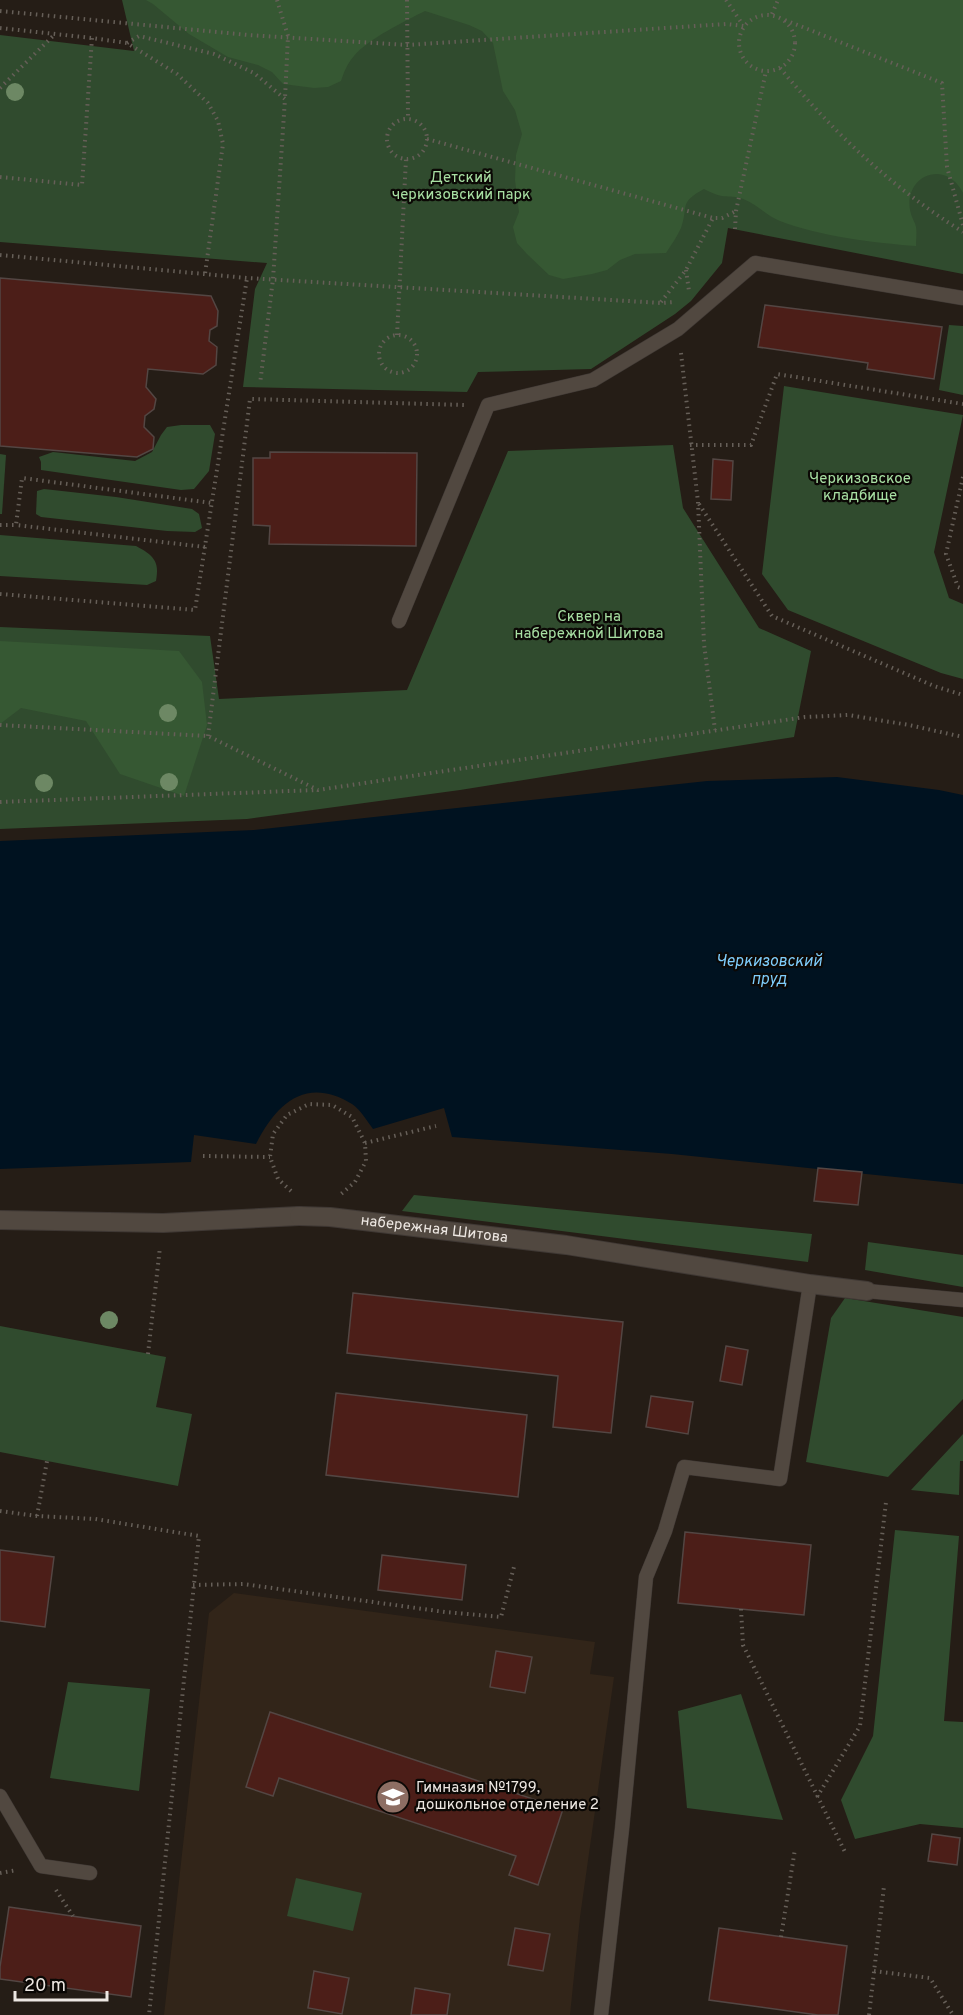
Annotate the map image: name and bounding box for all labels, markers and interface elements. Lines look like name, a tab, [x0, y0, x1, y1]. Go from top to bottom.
park label: Детский черкизовский парк	[391, 169, 531, 205]
park label: Черкизовское кладбище	[809, 470, 911, 506]
park label: Сквер на набережной Шитова	[514, 608, 664, 644]
water label: Черкизовский пруд	[716, 952, 823, 990]
street label: набережная Шитова	[360, 1211, 509, 1248]
school or university icon: Гимназия №1799, дошкольное отделение 2	[375, 1779, 411, 1815]
place label: Гимназия №1799, дошкольное отделение 2	[416, 1779, 599, 1815]
scale bar	[15, 1964, 106, 2002]
text: 20 m	[24, 1975, 66, 1998]

